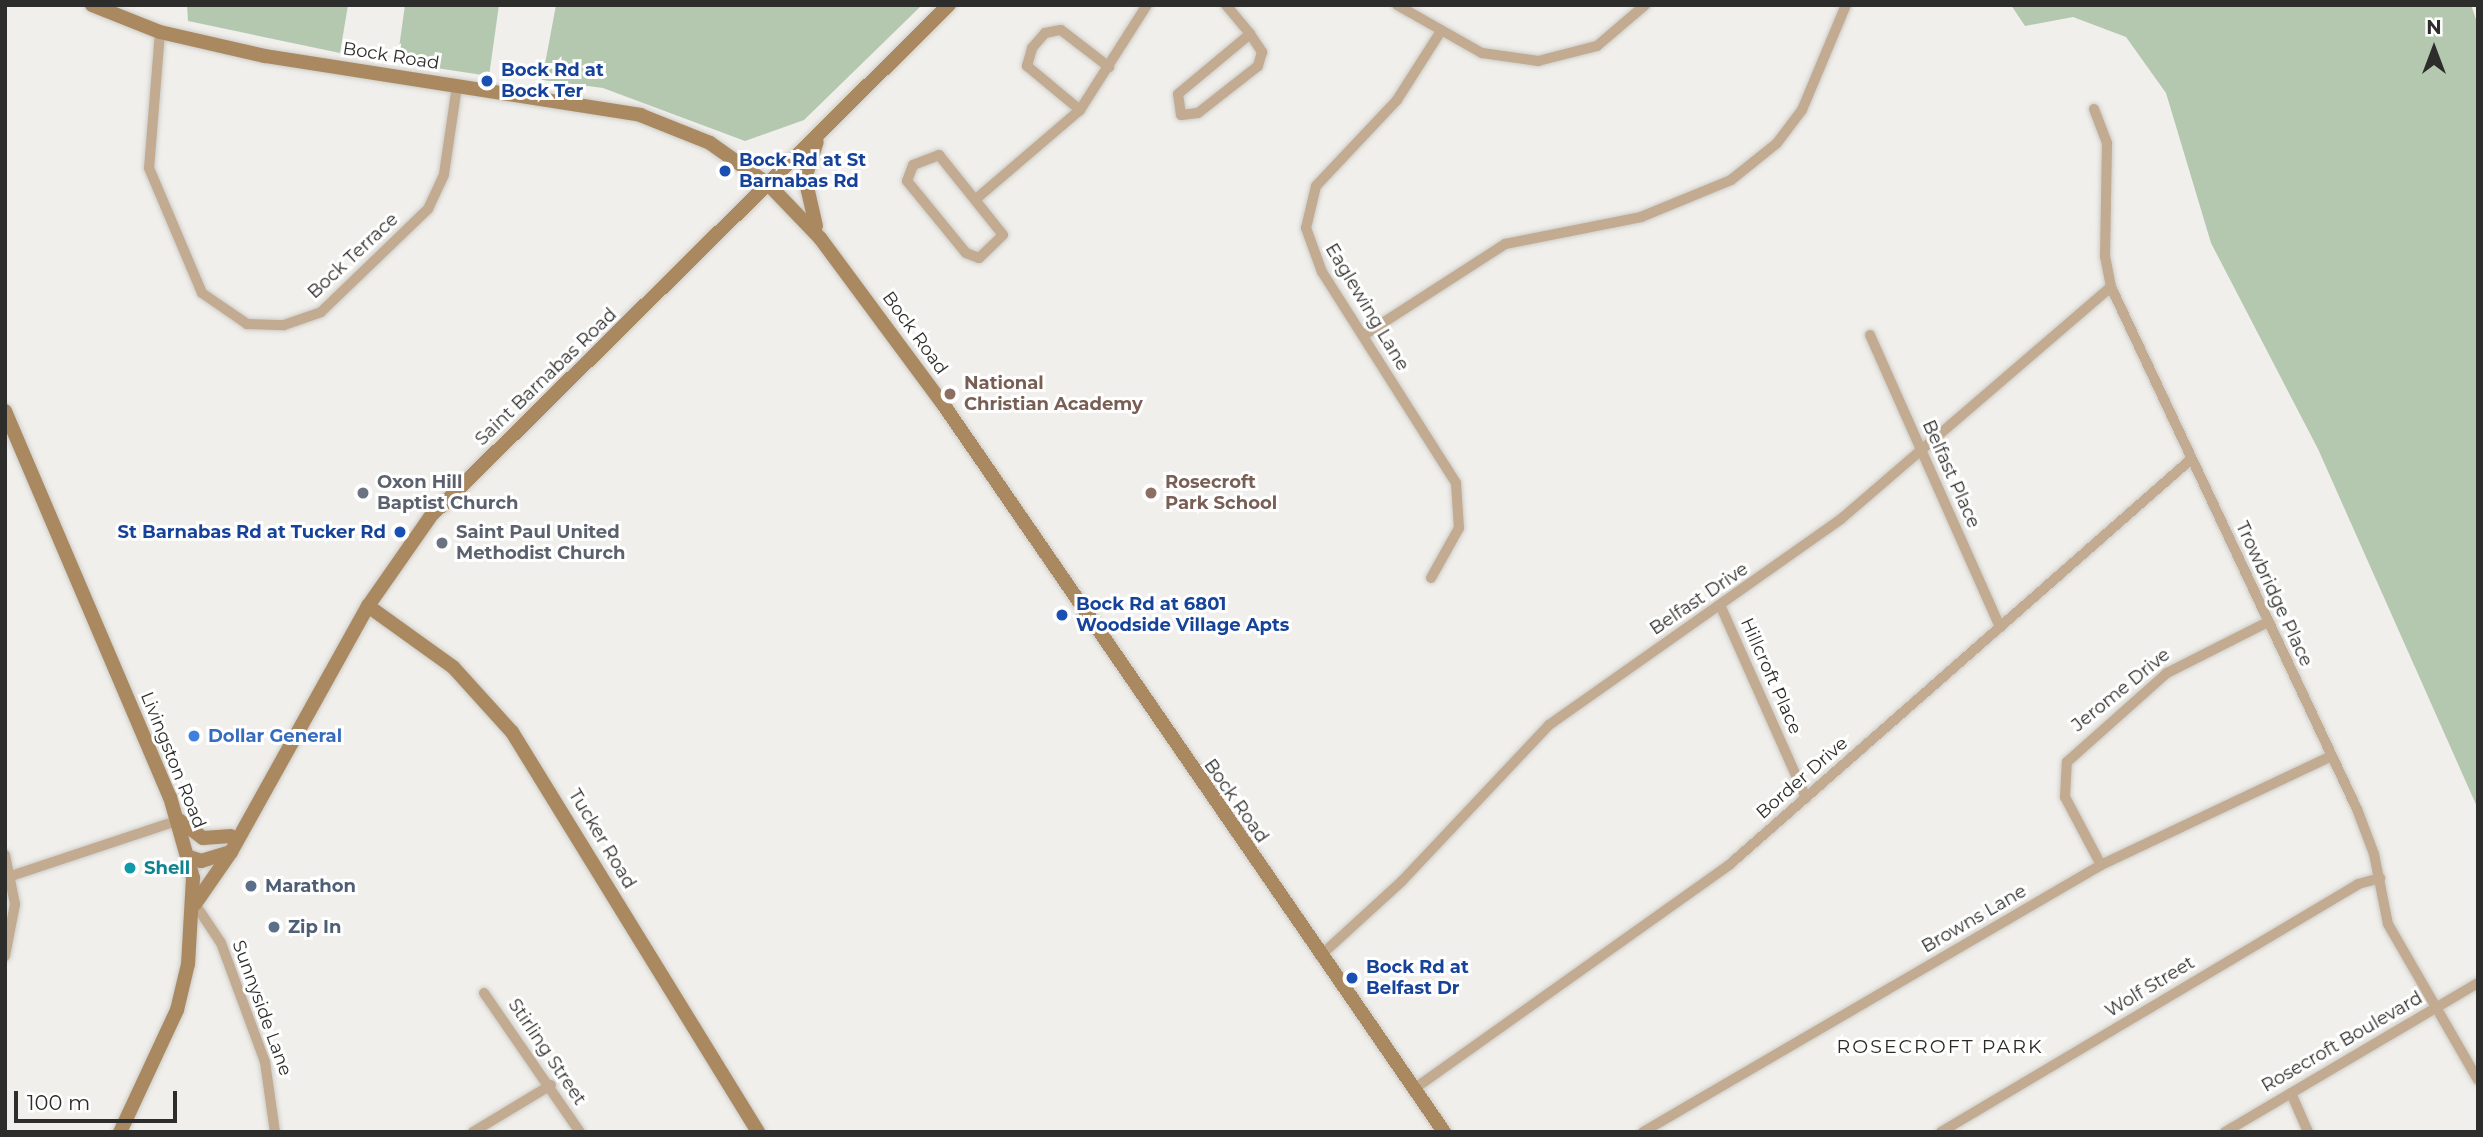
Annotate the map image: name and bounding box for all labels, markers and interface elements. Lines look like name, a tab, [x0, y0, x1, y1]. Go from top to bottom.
north arrow	[2399, 14, 2469, 84]
text: N	[2426, 16, 2442, 39]
street label: Bock Road	[341, 38, 441, 74]
place label: Bock Rd at Bock Ter	[501, 60, 604, 102]
marker: Bock Rd at Bock Ter	[479, 73, 495, 89]
place label: Bock Rd at St Barnabas Rd	[739, 150, 866, 192]
marker: Bock Rd at St Barnabas Rd	[717, 163, 733, 179]
street label: Bock Terrace	[303, 209, 403, 303]
street label: Eaglewing Lane	[1321, 239, 1413, 375]
street label: Bock Road	[878, 287, 952, 379]
street label: Saint Barnabas Road	[471, 304, 621, 450]
place label: National Christian Academy	[964, 373, 1143, 416]
marker: National Christian Academy	[942, 386, 958, 402]
street label: Belfast Place	[1918, 417, 1984, 531]
place label: Oxon Hill Baptist Church	[377, 472, 518, 514]
place label: Rosecroft Park School	[1165, 472, 1277, 514]
marker: Oxon Hill Baptist Church	[355, 485, 371, 501]
marker: Rosecroft Park School	[1143, 485, 1159, 501]
street label: Trowbridge Place	[2231, 518, 2317, 670]
place label: St Barnabas Rd at Tucker Rd	[118, 521, 386, 543]
place label: Saint Paul United Methodist Church	[456, 522, 625, 564]
marker: St Barnabas Rd at Tucker Rd	[392, 524, 408, 540]
marker: Saint Paul United Methodist Church	[434, 535, 450, 551]
street label: Belfast Drive	[1646, 558, 1752, 640]
place label: Bock Rd at 6801 Woodside Village Apts	[1076, 594, 1289, 636]
marker: Bock Rd at 6801 Woodside Village Apts	[1054, 607, 1070, 623]
street label: Hillcroft Place	[1736, 615, 1806, 737]
street label: Jerome Drive	[2068, 644, 2174, 736]
street label: Livingston Road	[136, 688, 210, 832]
place label: Dollar General	[208, 725, 342, 747]
marker: Dollar General	[186, 728, 202, 744]
street label: Border Drive	[1752, 732, 1852, 824]
street label: Bock Road	[1199, 755, 1273, 847]
street label: Tucker Road	[564, 785, 640, 893]
place label: Shell	[144, 857, 190, 879]
marker: Shell	[122, 860, 138, 876]
place label: Marathon	[265, 875, 356, 897]
marker: Marathon	[243, 878, 259, 894]
street label: Browns Lane	[1918, 880, 2030, 958]
place label: Zip In	[288, 916, 341, 938]
marker: Zip In	[266, 919, 282, 935]
street label: Sunnyside Lane	[227, 937, 297, 1079]
street label: Wolf Street	[2101, 952, 2199, 1022]
place label: Bock Rd at Belfast Dr	[1366, 957, 1469, 1000]
marker: Bock Rd at Belfast Dr	[1344, 970, 1360, 986]
street label: Rosecroft Boulevard	[2258, 987, 2426, 1097]
street label: Stirling Street	[503, 995, 591, 1109]
district label: ROSECROFT PARK	[1838, 1036, 2042, 1058]
scale bar	[18, 1078, 180, 1122]
text: 100 m	[27, 1090, 90, 1115]

